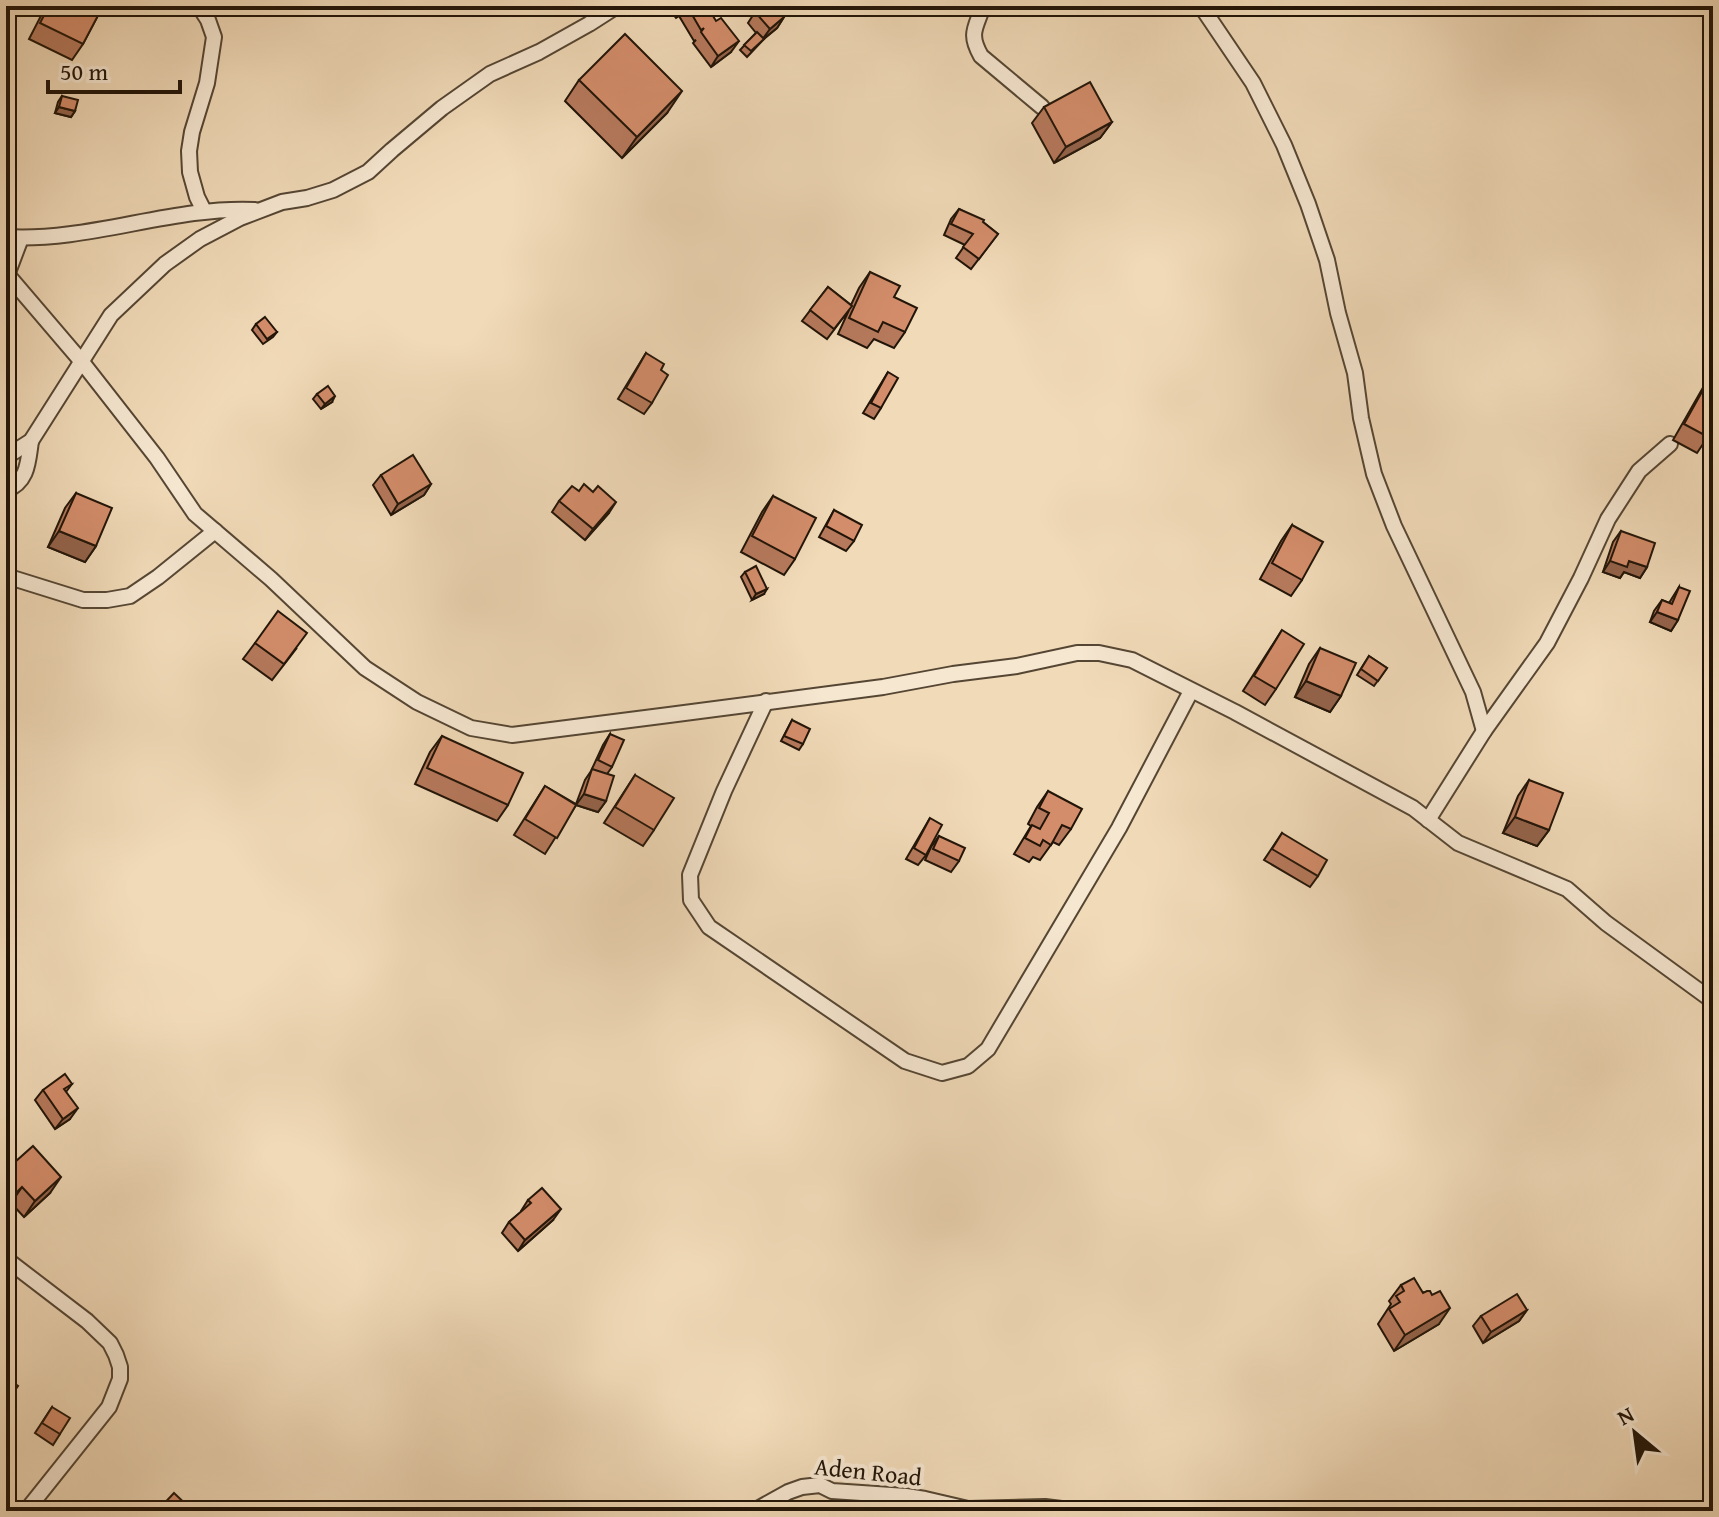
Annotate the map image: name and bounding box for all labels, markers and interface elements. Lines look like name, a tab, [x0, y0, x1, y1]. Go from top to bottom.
scale bar	[48, 44, 180, 94]
text: 50 m	[60, 54, 108, 89]
north arrow	[1595, 1393, 1675, 1473]
text: N	[1611, 1398, 1640, 1433]
street label: Aden Road	[813, 1448, 924, 1495]

